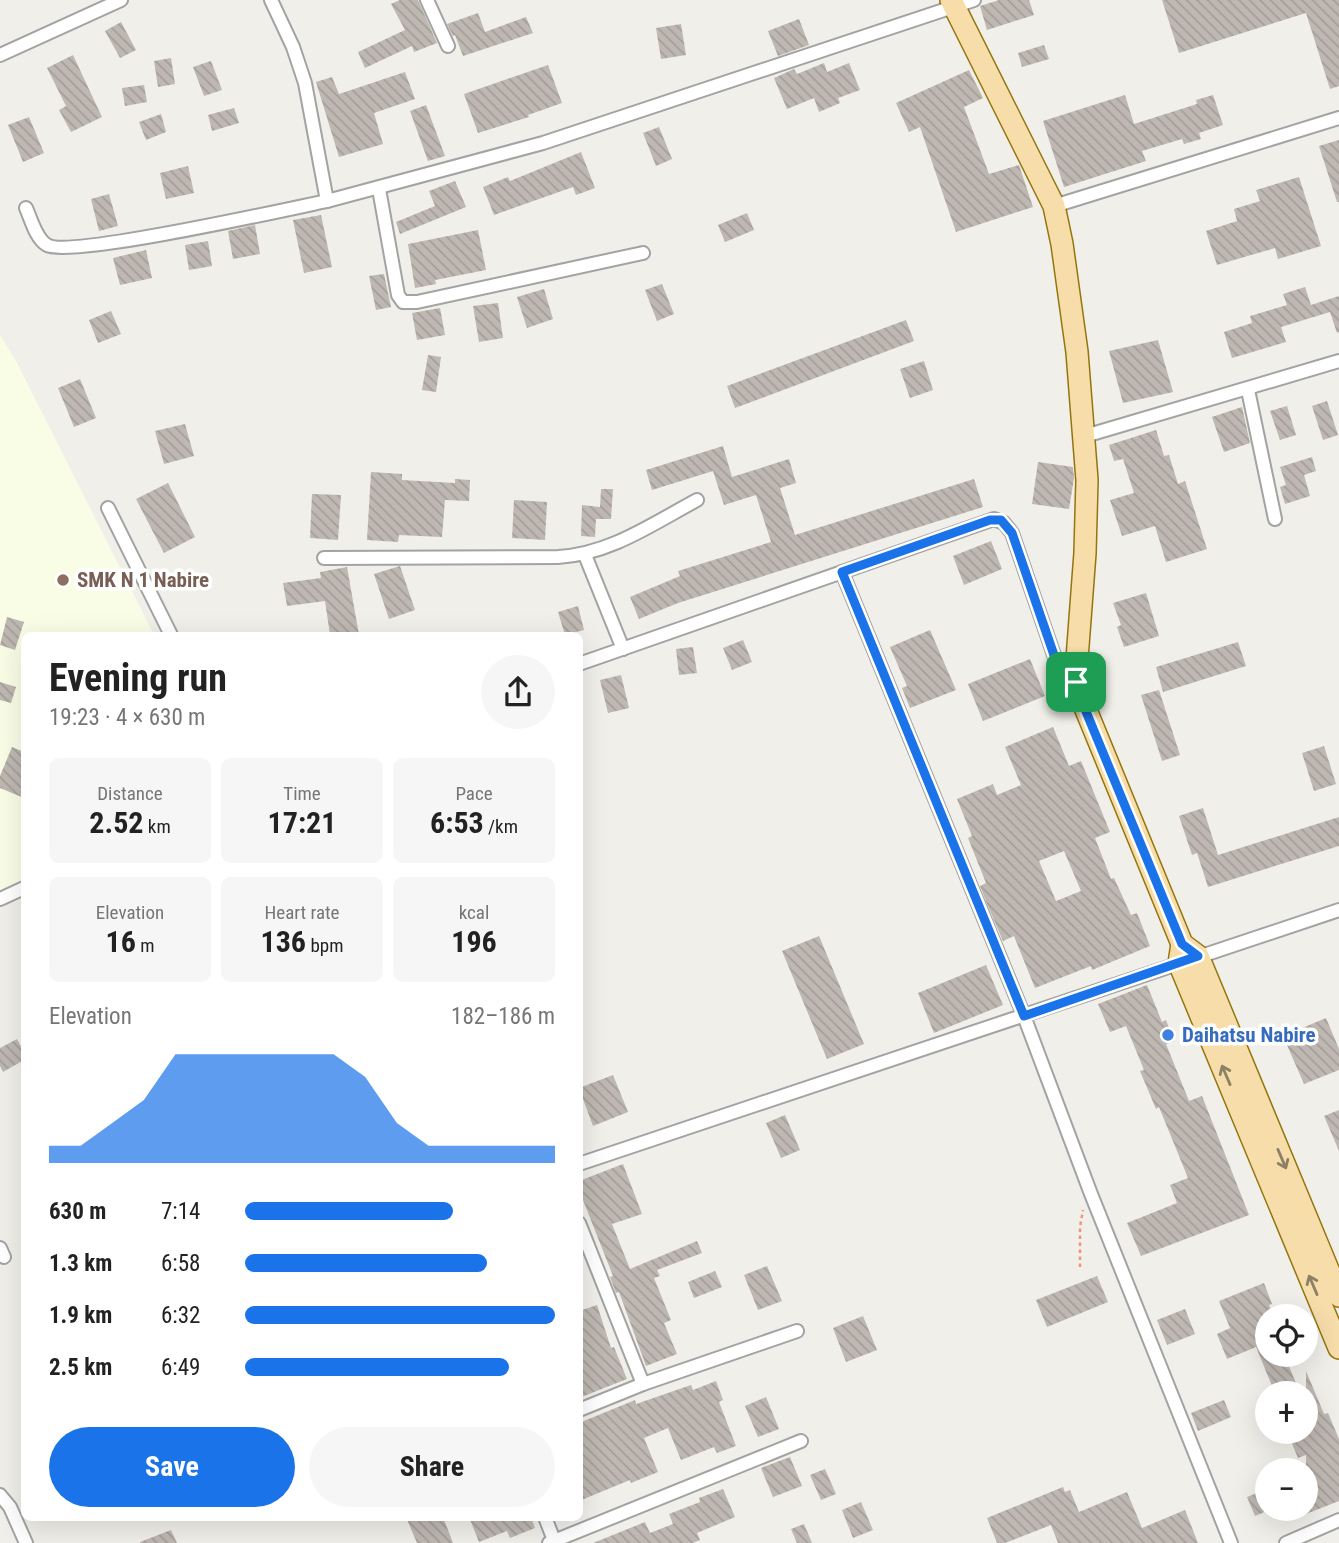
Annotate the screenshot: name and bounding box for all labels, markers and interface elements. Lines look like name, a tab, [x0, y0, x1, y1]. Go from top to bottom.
place label: SMK N 1 Nabire	[77, 568, 209, 592]
marker: SMK N 1 Nabire	[55, 572, 71, 588]
pin	[1046, 652, 1106, 712]
button: share	[481, 655, 555, 729]
text: Evening run	[49, 656, 227, 700]
icon: arrive	[1057, 663, 1095, 701]
text: 19:23 · 4 × 630 m	[49, 704, 205, 731]
text: Distance	[97, 782, 163, 805]
text: Time	[283, 782, 321, 805]
text: Pace	[455, 782, 493, 805]
text: 2.52	[89, 805, 143, 840]
text: 17:21	[268, 805, 336, 840]
text: 6:53	[430, 805, 484, 840]
text: km	[143, 815, 171, 838]
text: /km	[484, 815, 518, 838]
text: Elevation	[96, 901, 164, 924]
text: Heart rate	[264, 901, 340, 924]
text: kcal	[459, 901, 489, 924]
text: 16	[106, 924, 136, 959]
text: 136	[261, 924, 306, 959]
text: 196	[451, 924, 497, 959]
text: m	[136, 934, 155, 957]
text: bpm	[306, 934, 343, 957]
text: Elevation	[49, 1003, 132, 1030]
text: 182–186 m	[451, 1003, 555, 1030]
place label: Daihatsu Nabire	[1182, 1023, 1316, 1047]
marker: Daihatsu Nabire	[1160, 1027, 1176, 1043]
one-way arrow	[1218, 1065, 1231, 1086]
one-way arrow	[1276, 1147, 1289, 1169]
text: 630 m	[49, 1198, 106, 1225]
text: 7:14	[161, 1198, 200, 1225]
text: 1.3 km	[49, 1250, 112, 1277]
text: 6:58	[161, 1250, 200, 1277]
one-way arrow	[1306, 1275, 1319, 1296]
text: 1.9 km	[49, 1302, 112, 1329]
text: 6:32	[161, 1302, 200, 1329]
map controls	[1255, 1304, 1318, 1521]
button: locate	[1255, 1304, 1318, 1367]
text: 2.5 km	[49, 1354, 112, 1381]
text: 6:49	[161, 1354, 200, 1381]
button: +	[1255, 1381, 1318, 1444]
button: Save	[49, 1427, 295, 1507]
button: Share	[309, 1427, 555, 1507]
button: −	[1255, 1458, 1318, 1521]

